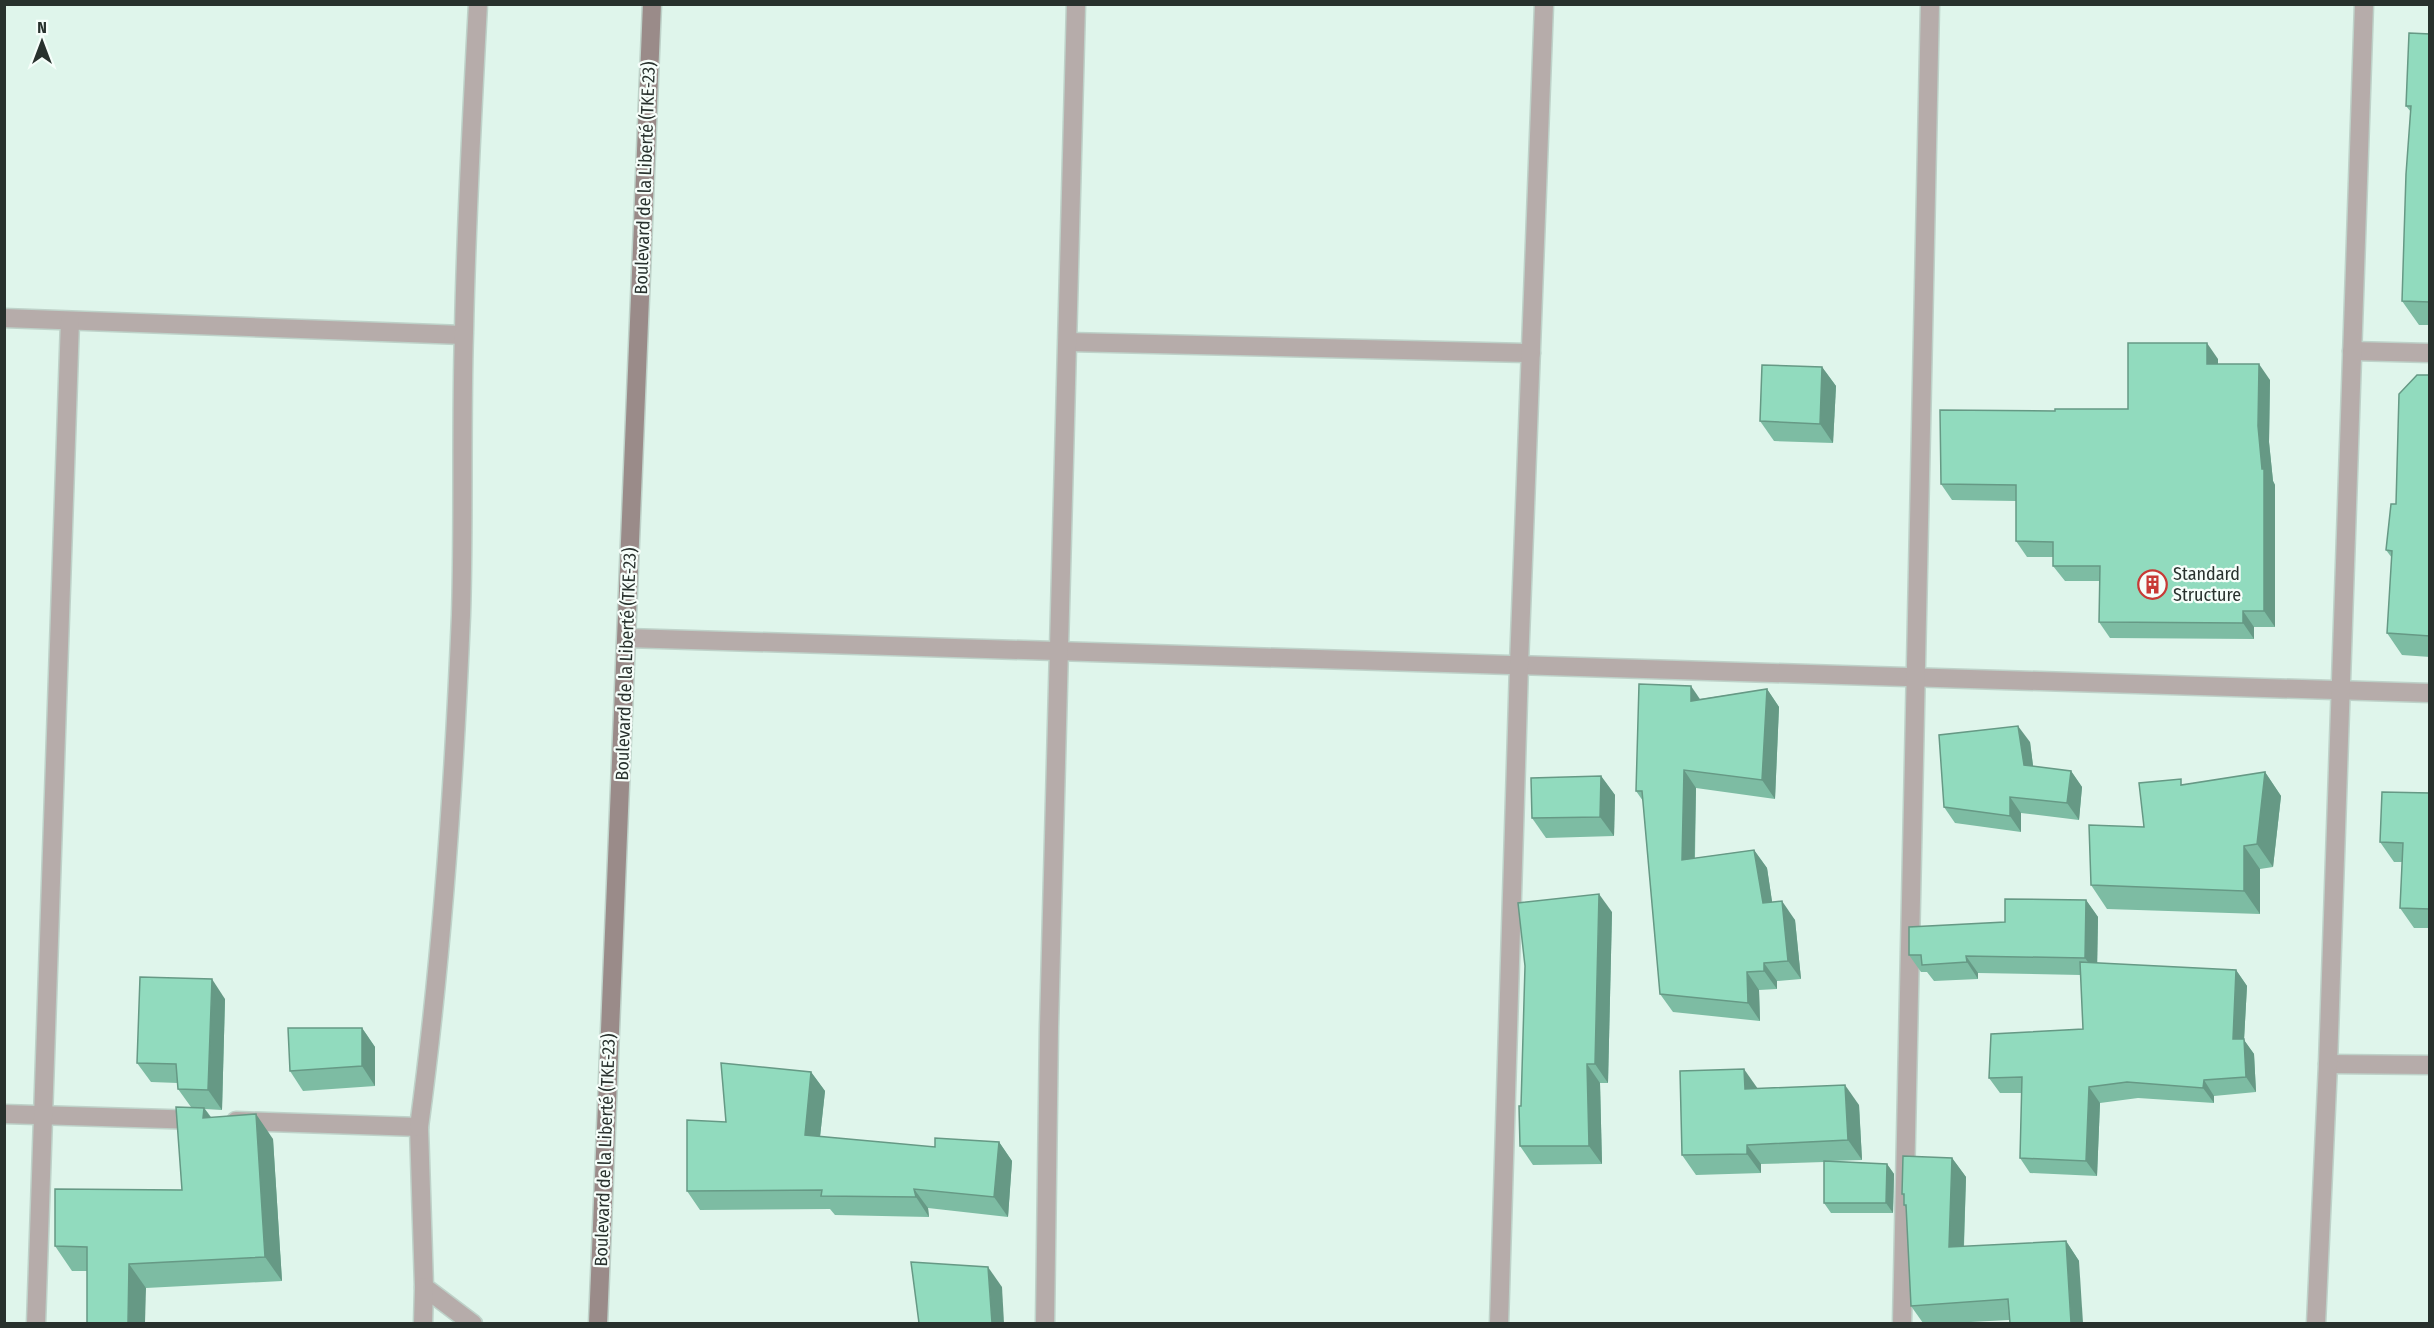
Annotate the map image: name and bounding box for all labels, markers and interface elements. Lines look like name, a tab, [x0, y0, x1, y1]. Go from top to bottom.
north arrow	[12, 12, 72, 72]
text: N	[37, 18, 47, 37]
street label: Boulevard de la Liberté (TKE-23)	[630, 61, 660, 295]
street label: Boulevard de la Liberté (TKE-23)	[611, 547, 641, 781]
place label: Standard Structure	[2173, 563, 2241, 606]
building icon: Standard Structure	[2136, 568, 2168, 600]
street label: Boulevard de la Liberté (TKE-23)	[590, 1033, 620, 1267]

